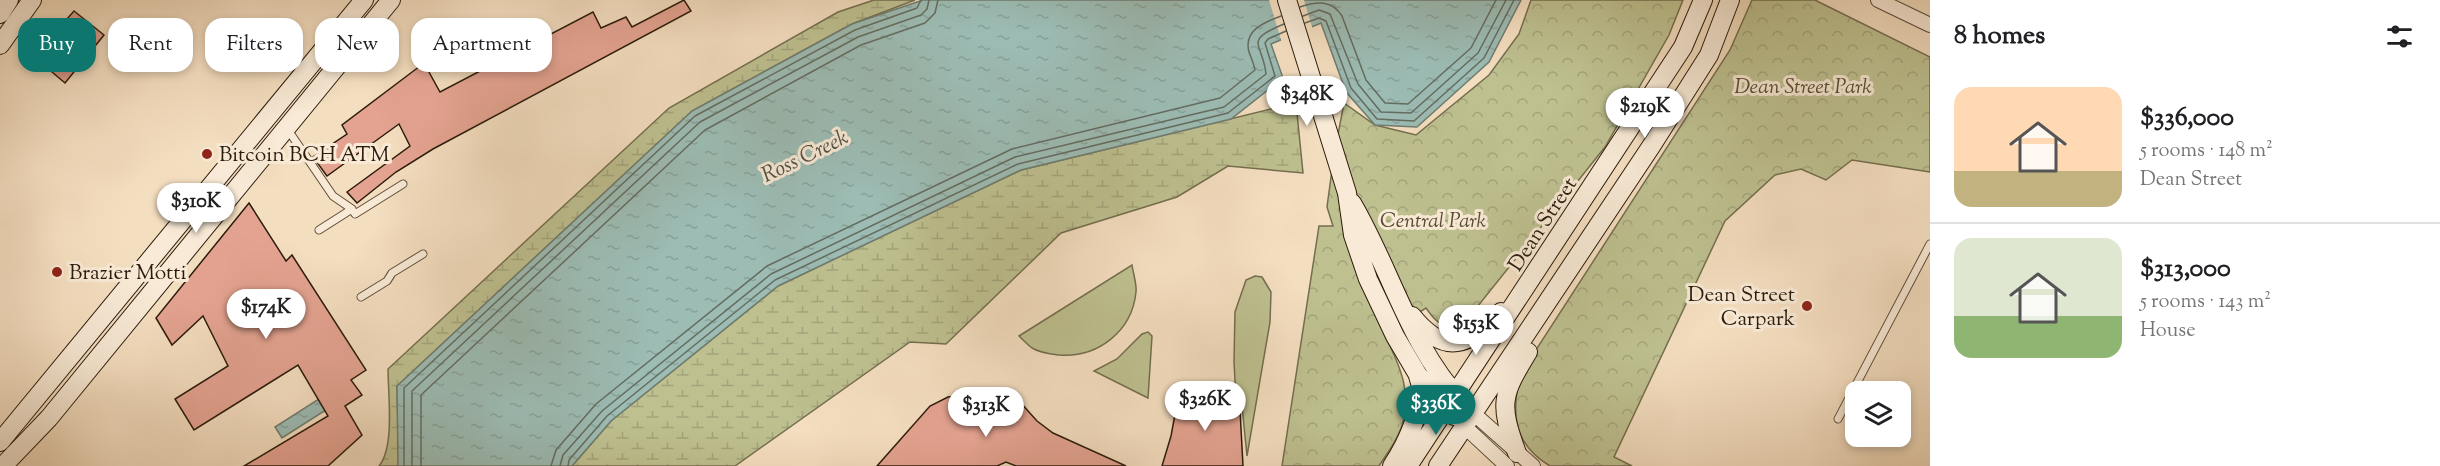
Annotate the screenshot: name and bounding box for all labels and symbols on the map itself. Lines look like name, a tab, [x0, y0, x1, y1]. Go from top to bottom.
park label: Dean Street Park	[1734, 73, 1872, 103]
pin: $348K	[1265, 76, 1349, 127]
pin: $219K	[1603, 88, 1687, 139]
water label: Ross Creek	[756, 123, 854, 193]
place label: Bitcoin BCH ATM	[219, 141, 390, 171]
marker: Bitcoin BCH ATM	[200, 147, 214, 161]
street label: Dean Street	[1502, 172, 1585, 278]
pin: $310K	[154, 183, 238, 234]
park label: Central Park	[1380, 207, 1487, 237]
place label: Brazier Motti	[69, 259, 186, 289]
marker: Brazier Motti	[50, 265, 64, 279]
place label: Dean Street Carpark	[1688, 281, 1796, 335]
pin: $174K	[224, 289, 308, 340]
marker: Dean Street Carpark	[1800, 299, 1814, 313]
pin: $153K	[1434, 305, 1518, 356]
pin: $326K	[1163, 381, 1247, 432]
pin: $336K	[1394, 385, 1478, 436]
pin: $313K	[944, 387, 1028, 438]

